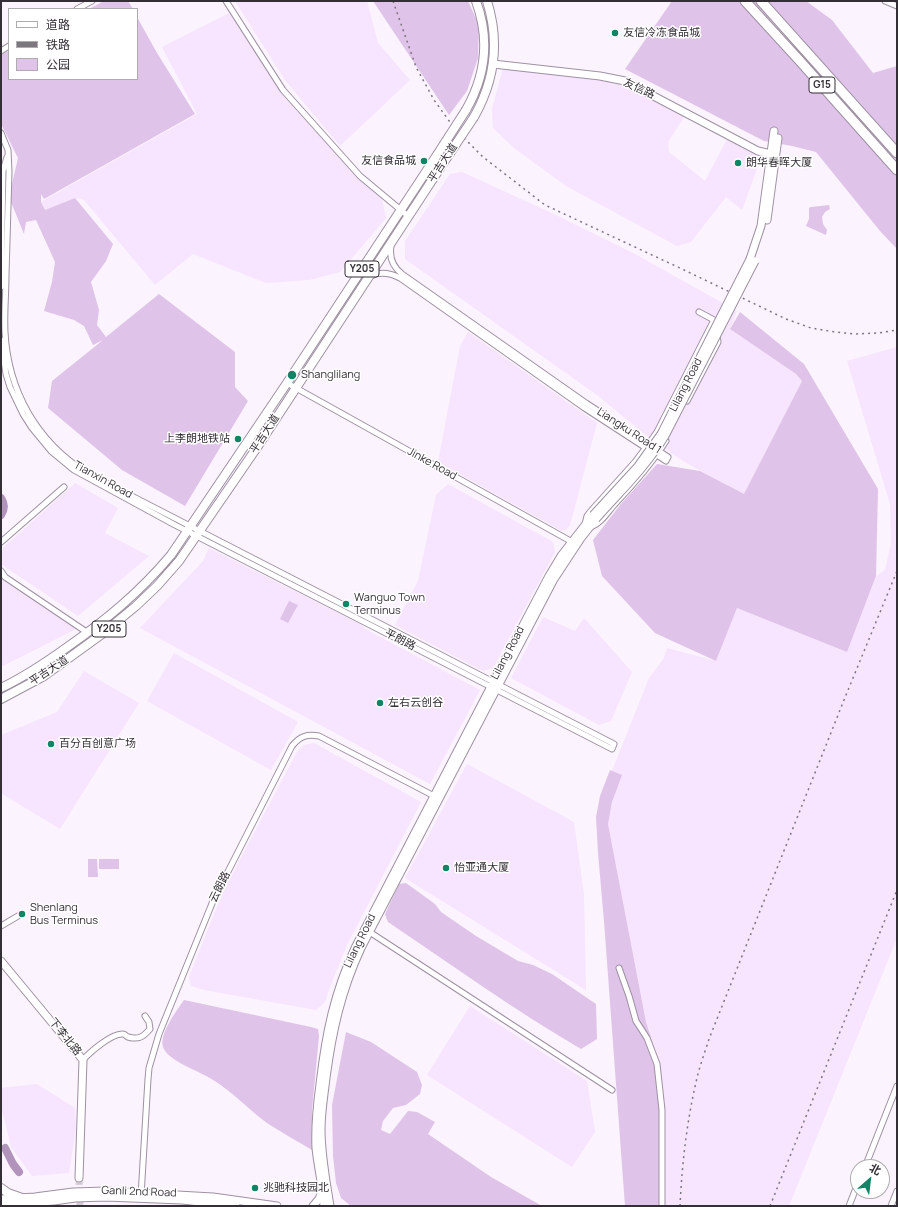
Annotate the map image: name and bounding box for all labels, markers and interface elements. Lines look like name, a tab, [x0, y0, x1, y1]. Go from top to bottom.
legend	[8, 8, 138, 80]
text: 道路	[46, 16, 70, 33]
place label: 友信冷冻食品城	[623, 26, 700, 40]
marker: 友信冷冻食品城	[610, 28, 620, 38]
text: 铁路	[46, 36, 70, 53]
text: 公园	[46, 56, 70, 73]
street label: 友信路	[621, 76, 657, 102]
road number: G15	[809, 77, 835, 93]
street label: 平吉大道	[425, 141, 461, 185]
place label: 友信食品城	[361, 154, 416, 168]
marker: 友信食品城	[419, 156, 429, 166]
place label: 朗华春晖大厦	[746, 156, 812, 170]
marker: 朗华春晖大厦	[733, 158, 743, 168]
road number: Y205	[345, 261, 379, 277]
street label: Lilang Road	[667, 356, 705, 414]
place label: Shanglilang	[301, 368, 360, 382]
marker: Shanglilang	[286, 369, 298, 381]
street label: Liangku Road 1	[594, 405, 664, 457]
street label: 平吉大道	[247, 412, 283, 456]
place label: 上李朗地铁站	[164, 432, 230, 446]
marker: 上李朗地铁站	[233, 434, 243, 444]
street label: Jinke Road	[405, 445, 459, 483]
street label: Tianxin Road	[71, 458, 135, 502]
place label: Wanguo Town Terminus	[354, 591, 425, 617]
marker: Wanguo Town Terminus	[341, 599, 351, 609]
road number: Y205	[92, 621, 126, 637]
street label: Lilang Road	[489, 624, 527, 682]
street label: 平朗路	[382, 627, 418, 653]
street label: 平吉大道	[27, 653, 71, 689]
place label: 左右云创谷	[388, 696, 443, 710]
marker: 左右云创谷	[375, 698, 385, 708]
place label: 百分百创意广场	[59, 737, 136, 751]
marker: 百分百创意广场	[46, 739, 56, 749]
place label: 怡亚通大厦	[454, 861, 509, 875]
marker: 怡亚通大厦	[441, 863, 451, 873]
street label: 云朗路	[207, 869, 233, 905]
place label: Shenlang Bus Terminus	[30, 901, 98, 927]
marker: Shenlang Bus Terminus	[17, 909, 27, 919]
street label: Lilang Road	[341, 912, 379, 970]
street label: 下李北路	[46, 1016, 84, 1058]
north arrow	[850, 1159, 890, 1199]
text: 北	[867, 1160, 884, 1178]
place label: 兆驰科技园北	[263, 1181, 329, 1195]
marker: 兆驰科技园北	[250, 1183, 260, 1193]
street label: Ganli 2nd Road	[101, 1184, 177, 1200]

